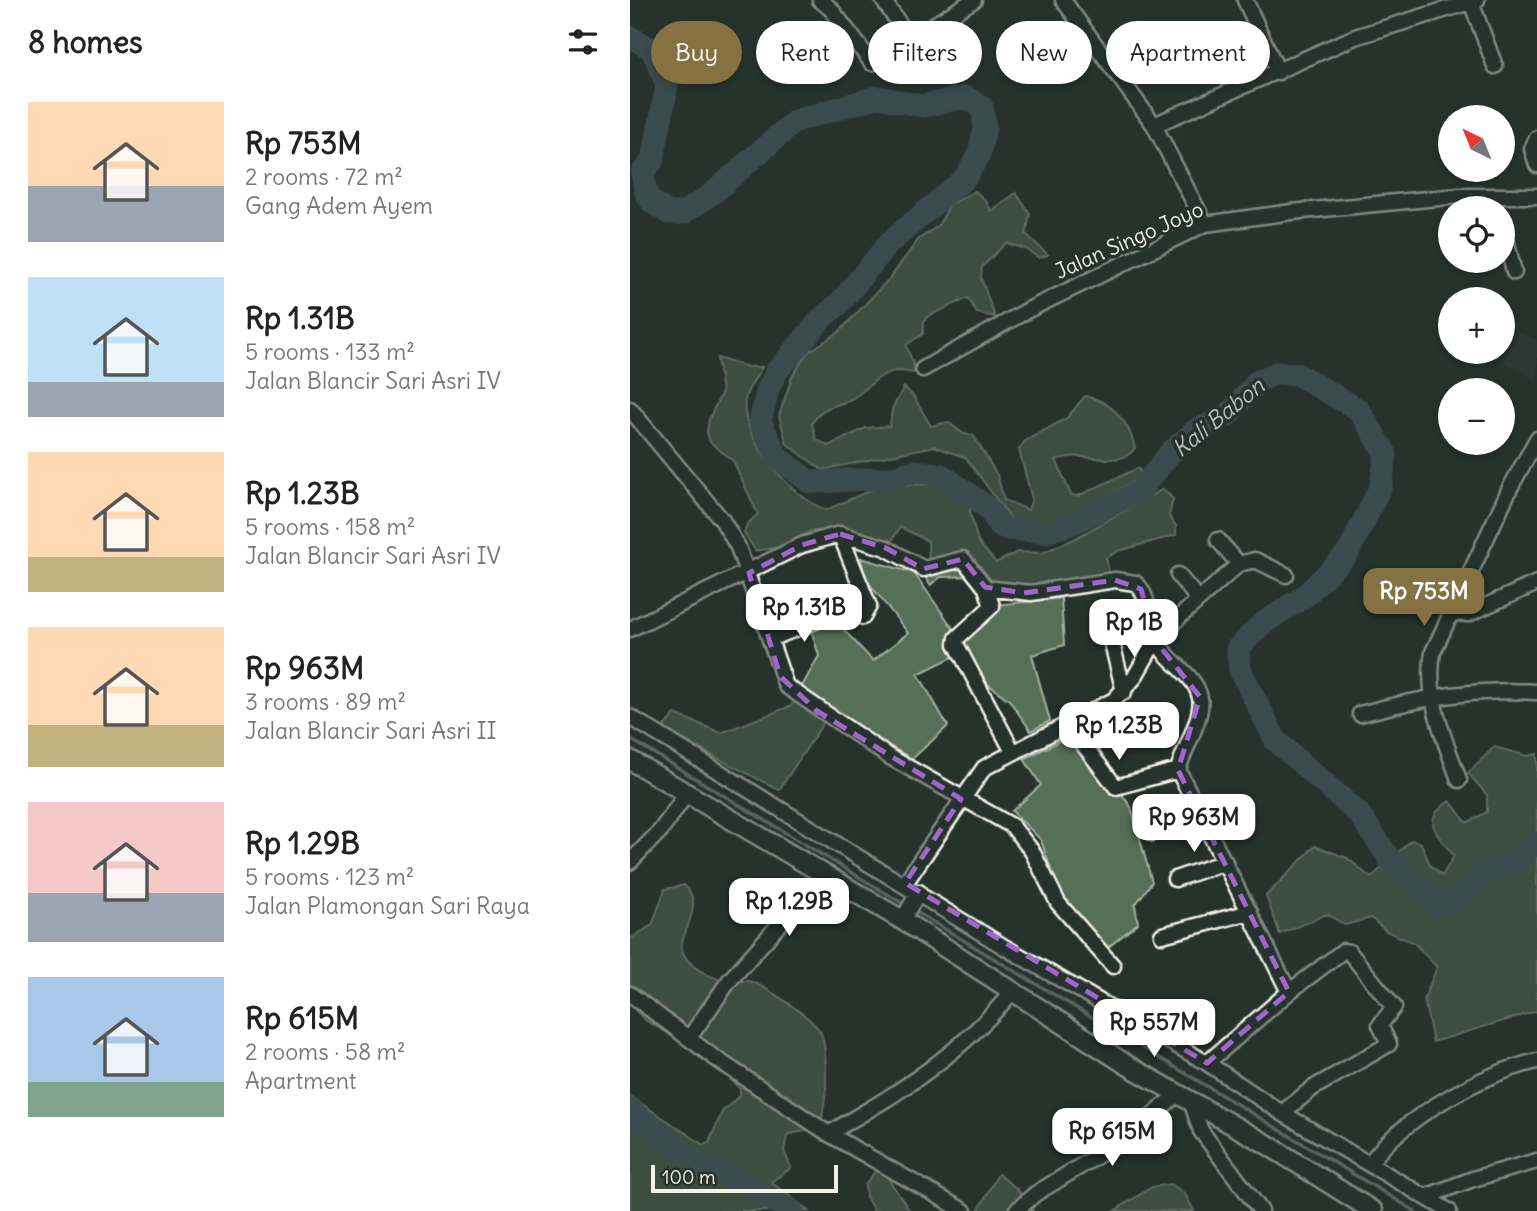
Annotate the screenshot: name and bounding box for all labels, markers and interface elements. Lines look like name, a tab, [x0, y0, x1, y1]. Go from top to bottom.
chip: Buy	[651, 21, 742, 84]
chip: Rent	[756, 21, 854, 84]
chip: Filters	[868, 21, 982, 84]
chip: New	[996, 21, 1092, 84]
chip: Apartment	[1106, 21, 1270, 84]
text: 8 homes	[28, 23, 143, 61]
icon: filters	[564, 23, 602, 61]
north arrow	[1438, 105, 1516, 182]
map controls	[1438, 105, 1515, 455]
text: Rp 753M	[245, 124, 362, 162]
icon: home	[84, 130, 168, 214]
text: 2 rooms · 72 m²	[245, 162, 403, 191]
text: Gang Adem Ayem	[245, 191, 433, 220]
street label: Jalan Singo Joyo	[1051, 195, 1207, 285]
button: locate	[1438, 196, 1515, 273]
button: +	[1438, 287, 1515, 364]
text: Rp 1.31B	[245, 299, 355, 337]
icon: home	[84, 305, 168, 389]
text: 5 rooms · 133 m²	[245, 337, 415, 366]
text: Jalan Blancir Sari Asri IV	[245, 366, 501, 395]
water label: Kali Babon	[1166, 371, 1270, 463]
button: −	[1438, 378, 1515, 455]
text: Rp 1.23B	[245, 474, 360, 512]
icon: home	[84, 480, 168, 564]
text: 5 rooms · 158 m²	[245, 512, 415, 541]
text: Jalan Blancir Sari Asri IV	[245, 541, 501, 570]
pin: Rp 753M	[1359, 568, 1489, 628]
text: Rp 753M	[1379, 576, 1469, 605]
pin: Rp 1.31B	[732, 584, 876, 644]
text: Rp 1.31B	[762, 592, 846, 621]
pin: Rp 1B	[1085, 600, 1183, 659]
text: Rp 1B	[1105, 607, 1163, 636]
text: Rp 963M	[245, 649, 364, 687]
icon: home	[84, 655, 168, 739]
text: 3 rooms · 89 m²	[245, 687, 406, 716]
pin: Rp 1.23B	[1047, 702, 1191, 762]
text: Rp 1.23B	[1075, 710, 1163, 739]
text: Jalan Blancir Sari Asri II	[245, 716, 496, 745]
pin: Rp 963M	[1129, 794, 1259, 854]
text: Rp 963M	[1148, 802, 1240, 831]
text: Rp 1.29B	[245, 824, 360, 862]
icon: home	[84, 830, 168, 914]
text: 5 rooms · 123 m²	[245, 862, 414, 891]
pin: Rp 1.29B	[717, 878, 861, 938]
text: Rp 1.29B	[745, 886, 833, 915]
text: Jalan Plamongan Sari Raya	[245, 891, 530, 920]
text: Rp 615M	[245, 999, 359, 1037]
pin: Rp 557M	[1089, 1000, 1219, 1059]
icon: home	[84, 1005, 168, 1089]
text: Rp 557M	[1109, 1007, 1199, 1036]
text: 2 rooms · 58 m²	[245, 1037, 406, 1066]
text: Apartment	[245, 1066, 357, 1095]
pin: Rp 615M	[1047, 1108, 1177, 1168]
text: Rp 615M	[1068, 1116, 1156, 1145]
scale bar	[651, 1162, 838, 1194]
text: 100 m	[662, 1165, 716, 1189]

